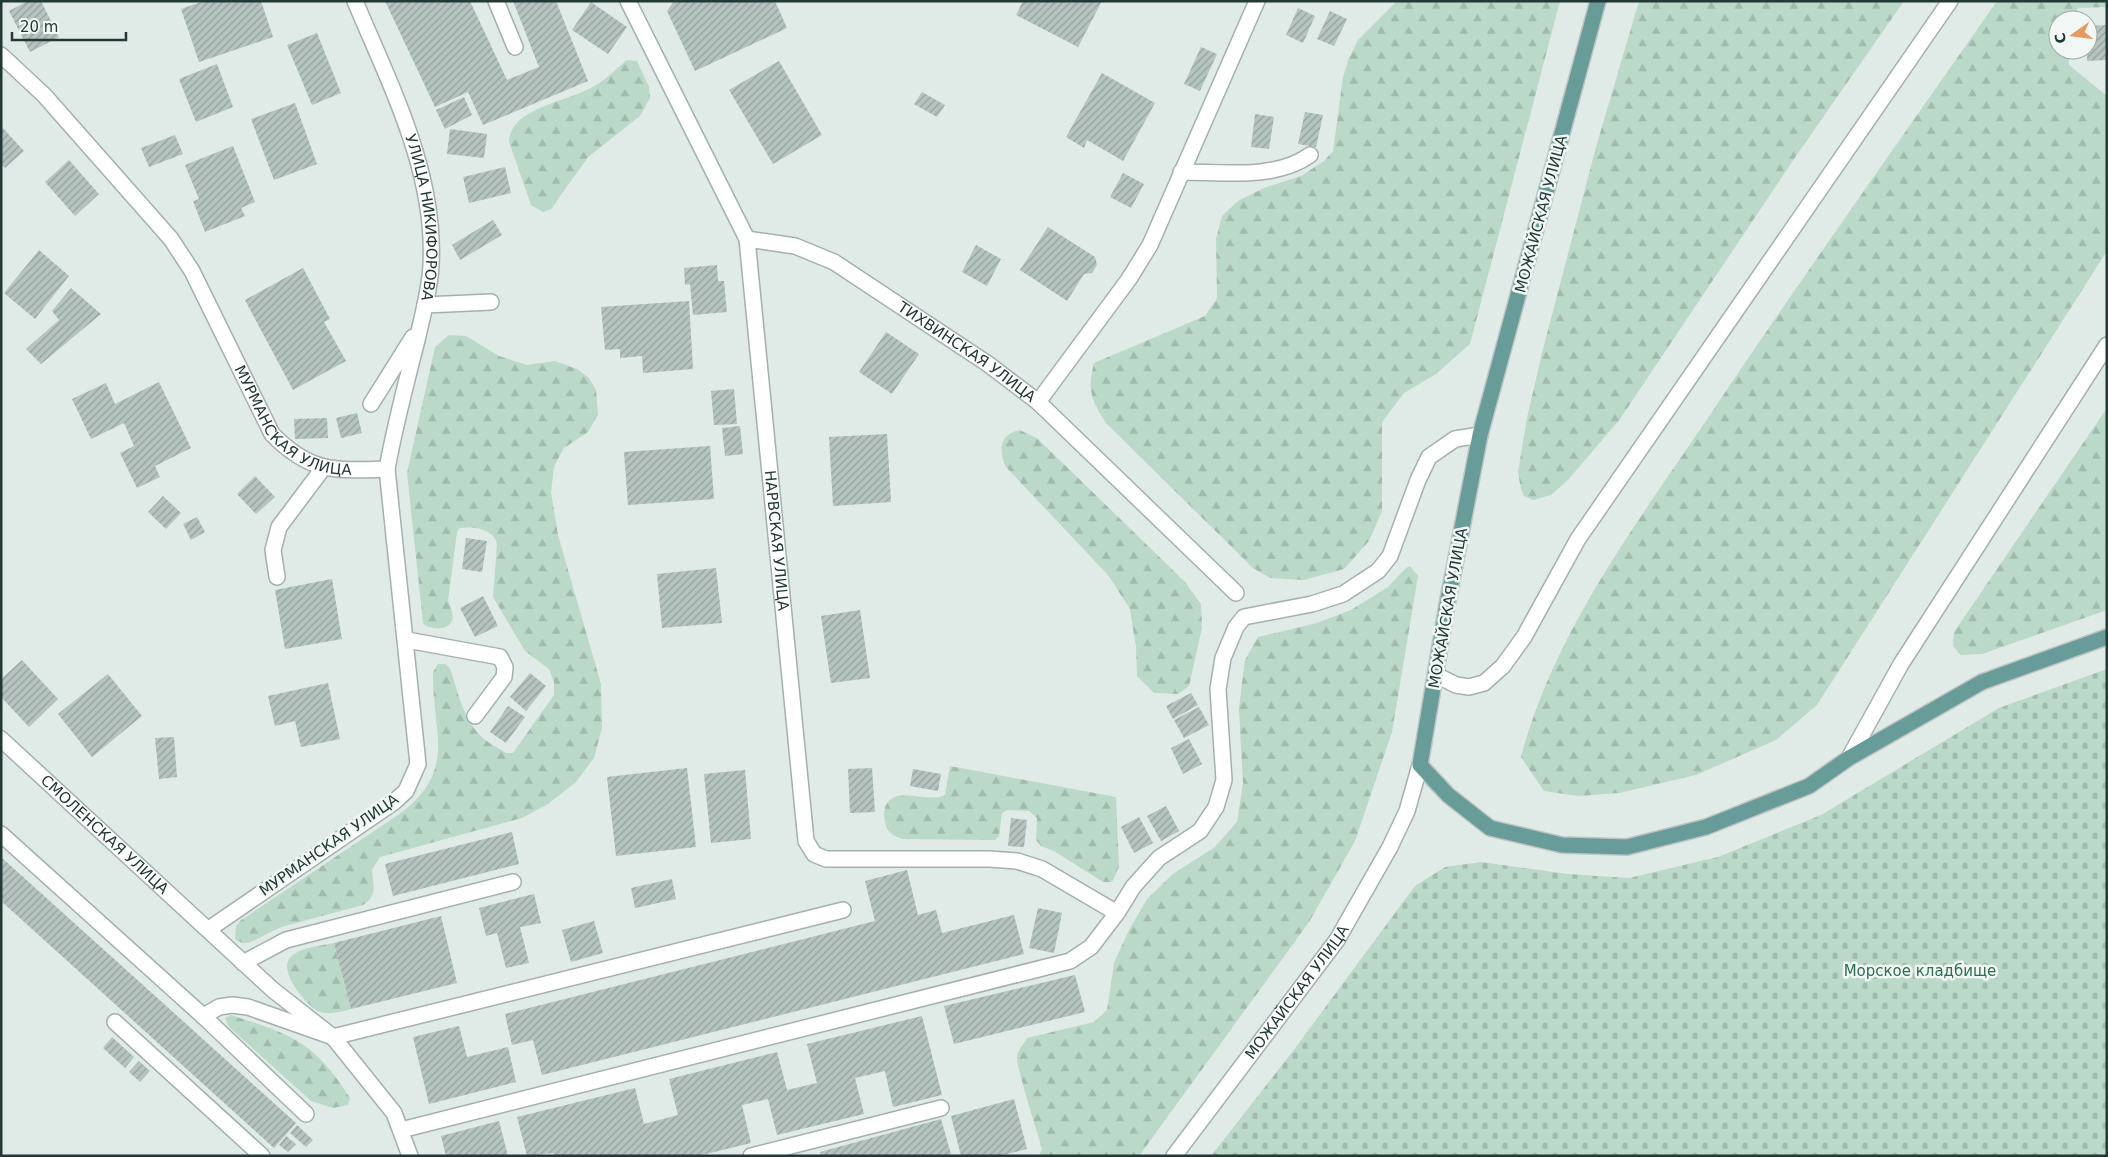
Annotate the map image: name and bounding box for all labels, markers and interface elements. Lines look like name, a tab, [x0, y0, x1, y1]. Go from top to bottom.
scale bar	[12, 10, 126, 42]
north arrow	[2048, 10, 2098, 60]
text: 20 m	[20, 18, 58, 36]
text: С	[2051, 31, 2069, 45]
street label: УЛИЦА НИКИФОРОВА	[401, 132, 440, 303]
street label: МОЖАЙСКАЯ УЛИЦА	[1510, 132, 1571, 295]
street label: ТИХВИНСКАЯ УЛИЦА	[894, 297, 1040, 406]
street label: МУРМАНСКАЯ УЛИЦА	[231, 362, 353, 479]
street label: НАРВСКАЯ УЛИЦА	[761, 469, 792, 612]
street label: МОЖАЙСКАЯ УЛИЦА	[1424, 526, 1471, 690]
street label: СМОЛЕНСКАЯ УЛИЦА	[37, 771, 173, 899]
street label: МУРМАНСКАЯ УЛИЦА	[256, 790, 403, 900]
street label: МОЖАЙСКАЯ УЛИЦА	[1241, 921, 1353, 1063]
park label: Морское кладбище	[1844, 962, 1996, 980]

